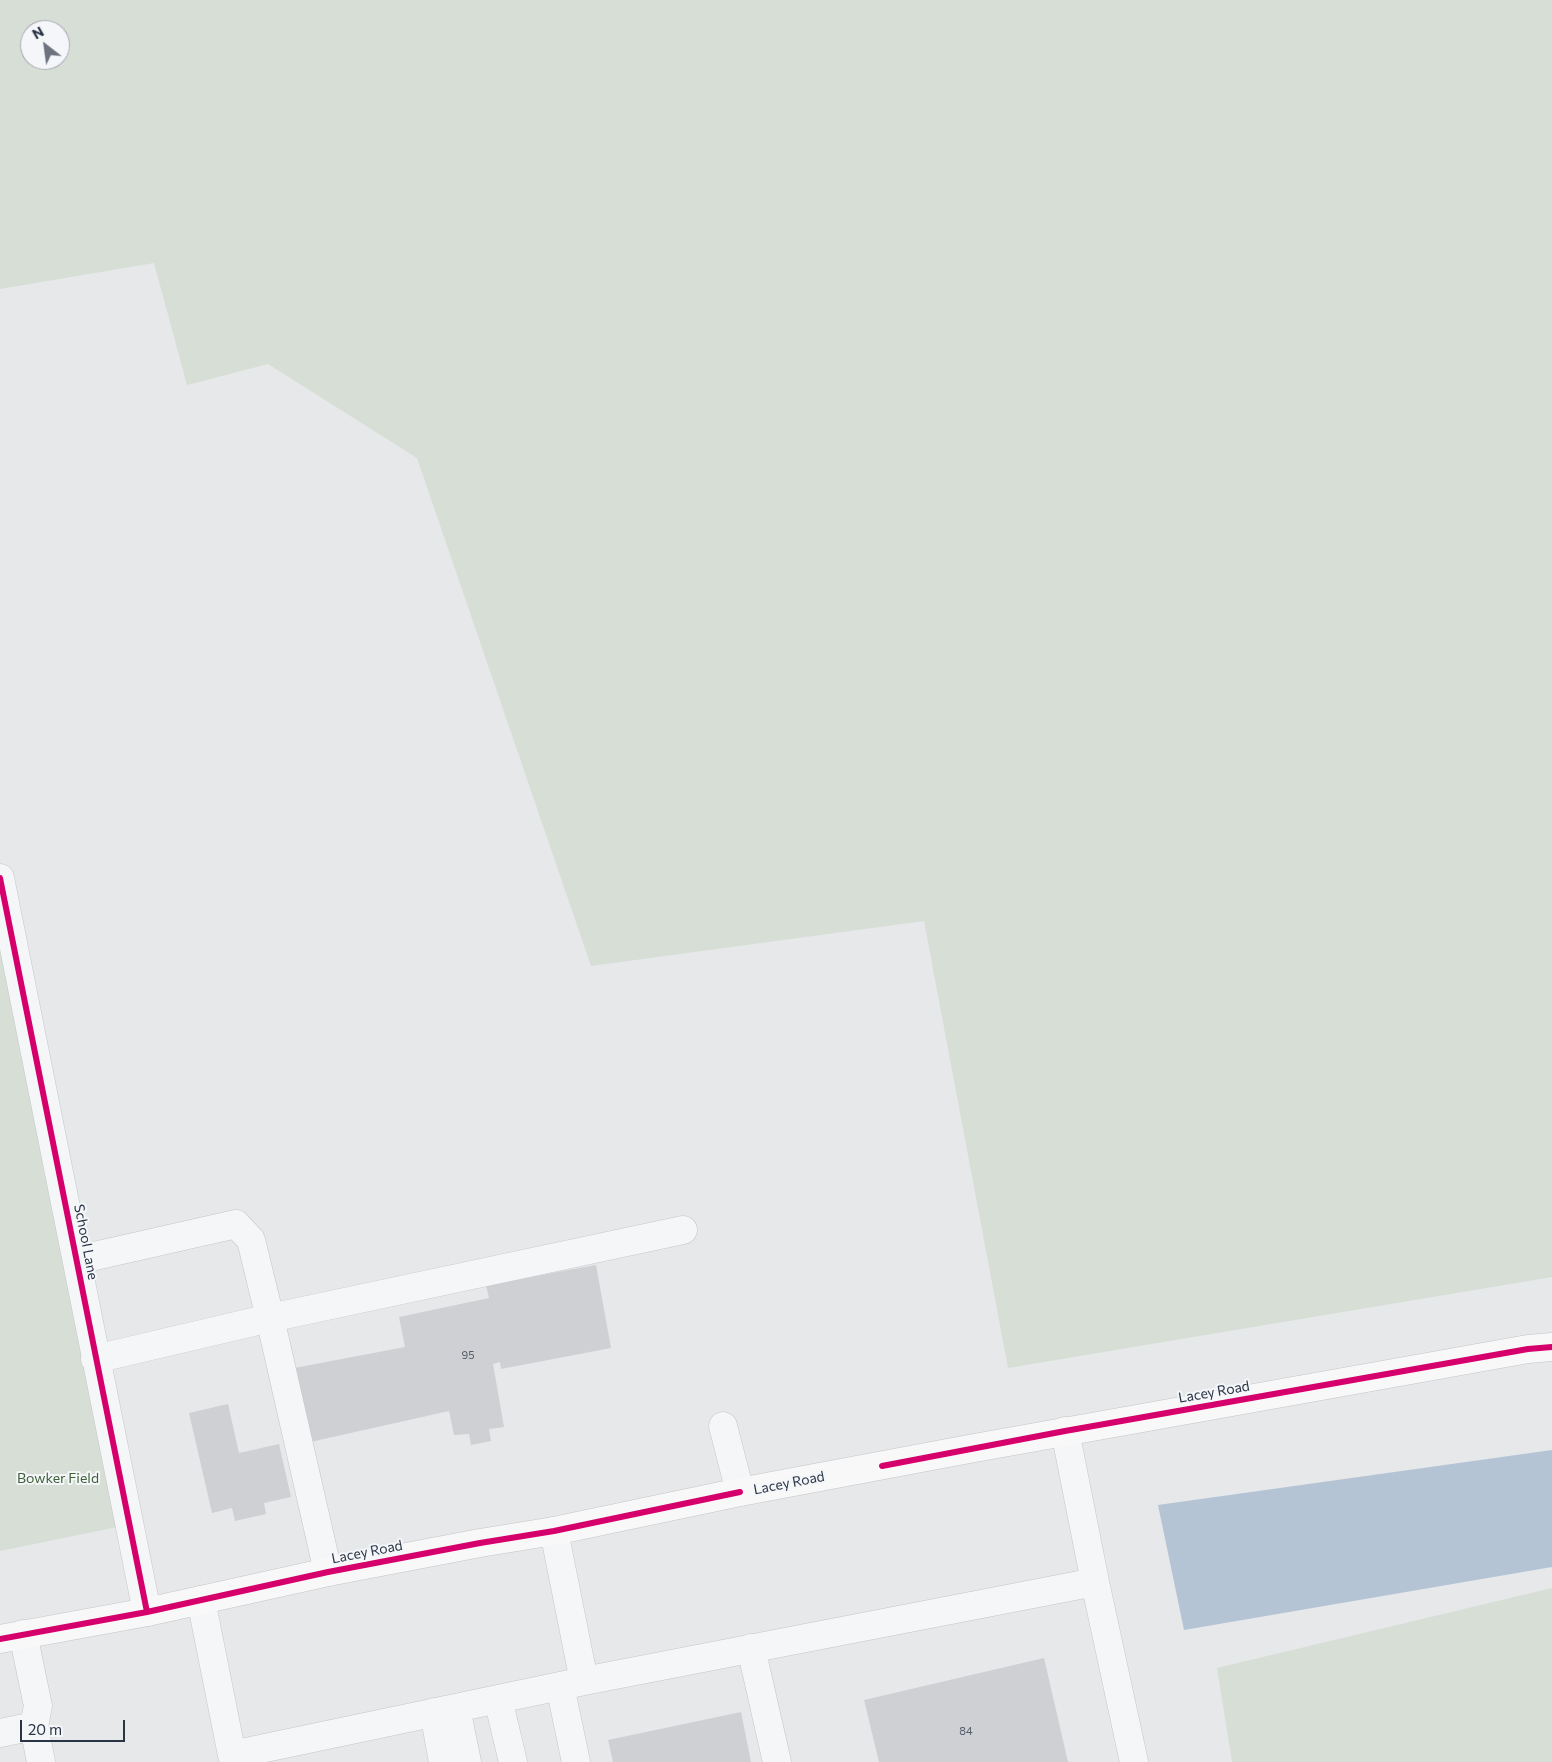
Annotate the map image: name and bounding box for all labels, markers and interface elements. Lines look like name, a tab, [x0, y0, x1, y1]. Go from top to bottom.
north arrow	[20, 20, 70, 70]
text: N	[29, 22, 47, 42]
street label: School Lane	[70, 1203, 102, 1281]
house number: 95	[462, 1348, 474, 1362]
street label: Lacey Road	[1177, 1377, 1251, 1407]
street label: Lacey Road	[752, 1468, 826, 1498]
park label: Bowker Field	[17, 1470, 99, 1486]
street label: Lacey Road	[330, 1537, 404, 1567]
scale bar	[22, 1710, 128, 1742]
text: 20 m	[28, 1720, 62, 1738]
house number: 84	[959, 1724, 973, 1738]

